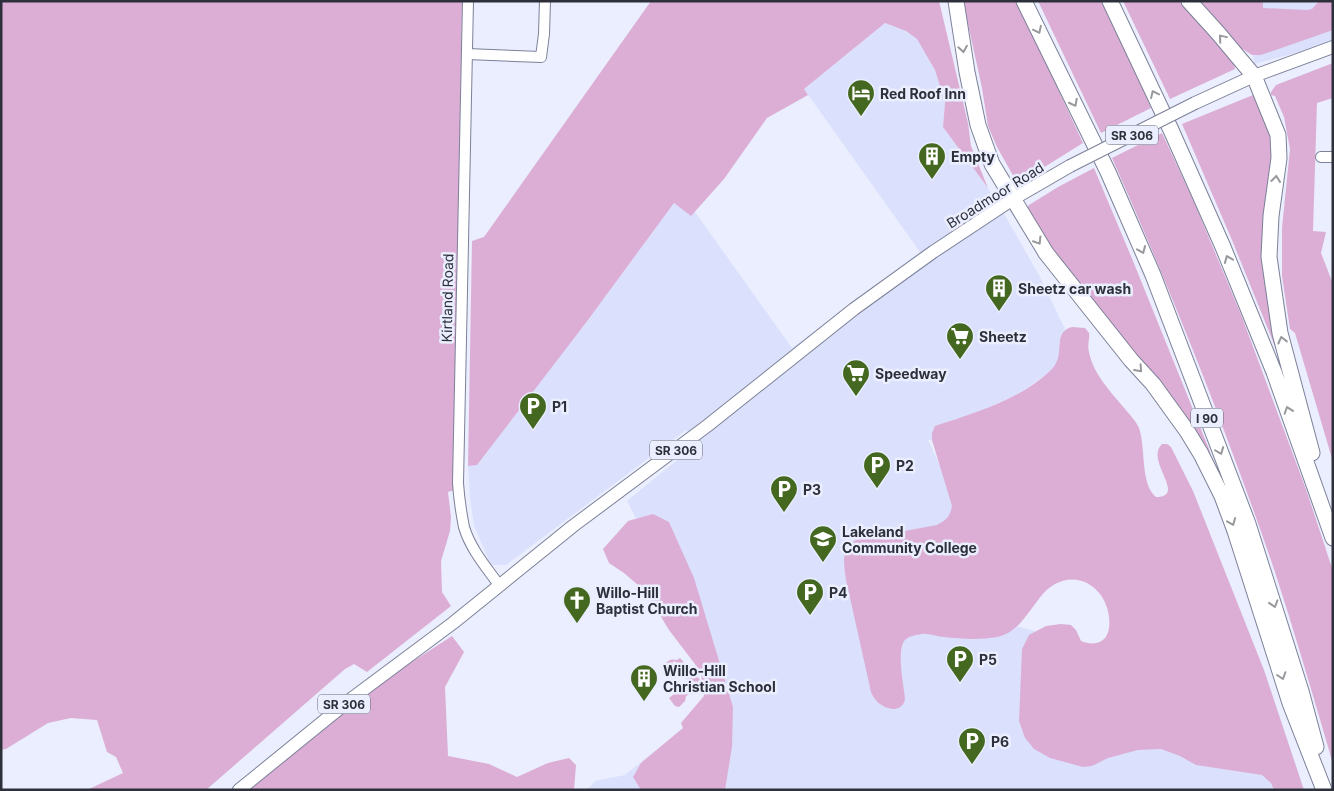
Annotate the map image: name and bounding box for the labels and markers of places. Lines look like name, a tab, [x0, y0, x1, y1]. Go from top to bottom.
hotel icon: Red Roof Inn	[846, 78, 876, 117]
place label: Red Roof Inn	[880, 85, 966, 102]
building icon: Empty	[917, 141, 947, 180]
place label: Empty	[951, 148, 996, 165]
building icon: Sheetz car wash	[984, 273, 1014, 312]
place label: Sheetz car wash	[1018, 280, 1131, 297]
supermarket icon: Sheetz	[945, 321, 975, 360]
place label: Sheetz	[979, 328, 1027, 345]
supermarket icon: Speedway	[841, 358, 871, 397]
place label: Speedway	[875, 365, 947, 382]
parking icon: P1	[518, 391, 548, 430]
place label: P1	[552, 398, 567, 415]
parking icon: P2	[862, 450, 892, 489]
place label: P2	[896, 457, 914, 474]
parking icon: P3	[769, 474, 799, 513]
place label: P3	[803, 481, 821, 498]
place label: Lakeland Community College	[842, 523, 977, 556]
school or university icon: Lakeland Community College	[808, 524, 838, 563]
parking icon: P4	[795, 577, 825, 616]
place label: Willo-Hill Baptist Church	[596, 584, 698, 617]
place label: P4	[829, 584, 848, 601]
church icon: Willo-Hill Baptist Church	[562, 585, 592, 624]
parking icon: P5	[945, 644, 975, 683]
place label: P5	[979, 651, 997, 668]
place label: Willo-Hill Christian School	[663, 662, 776, 695]
building icon: Willo-Hill Christian School	[629, 663, 659, 702]
parking icon: P6	[957, 726, 987, 765]
place label: P6	[991, 733, 1009, 750]

